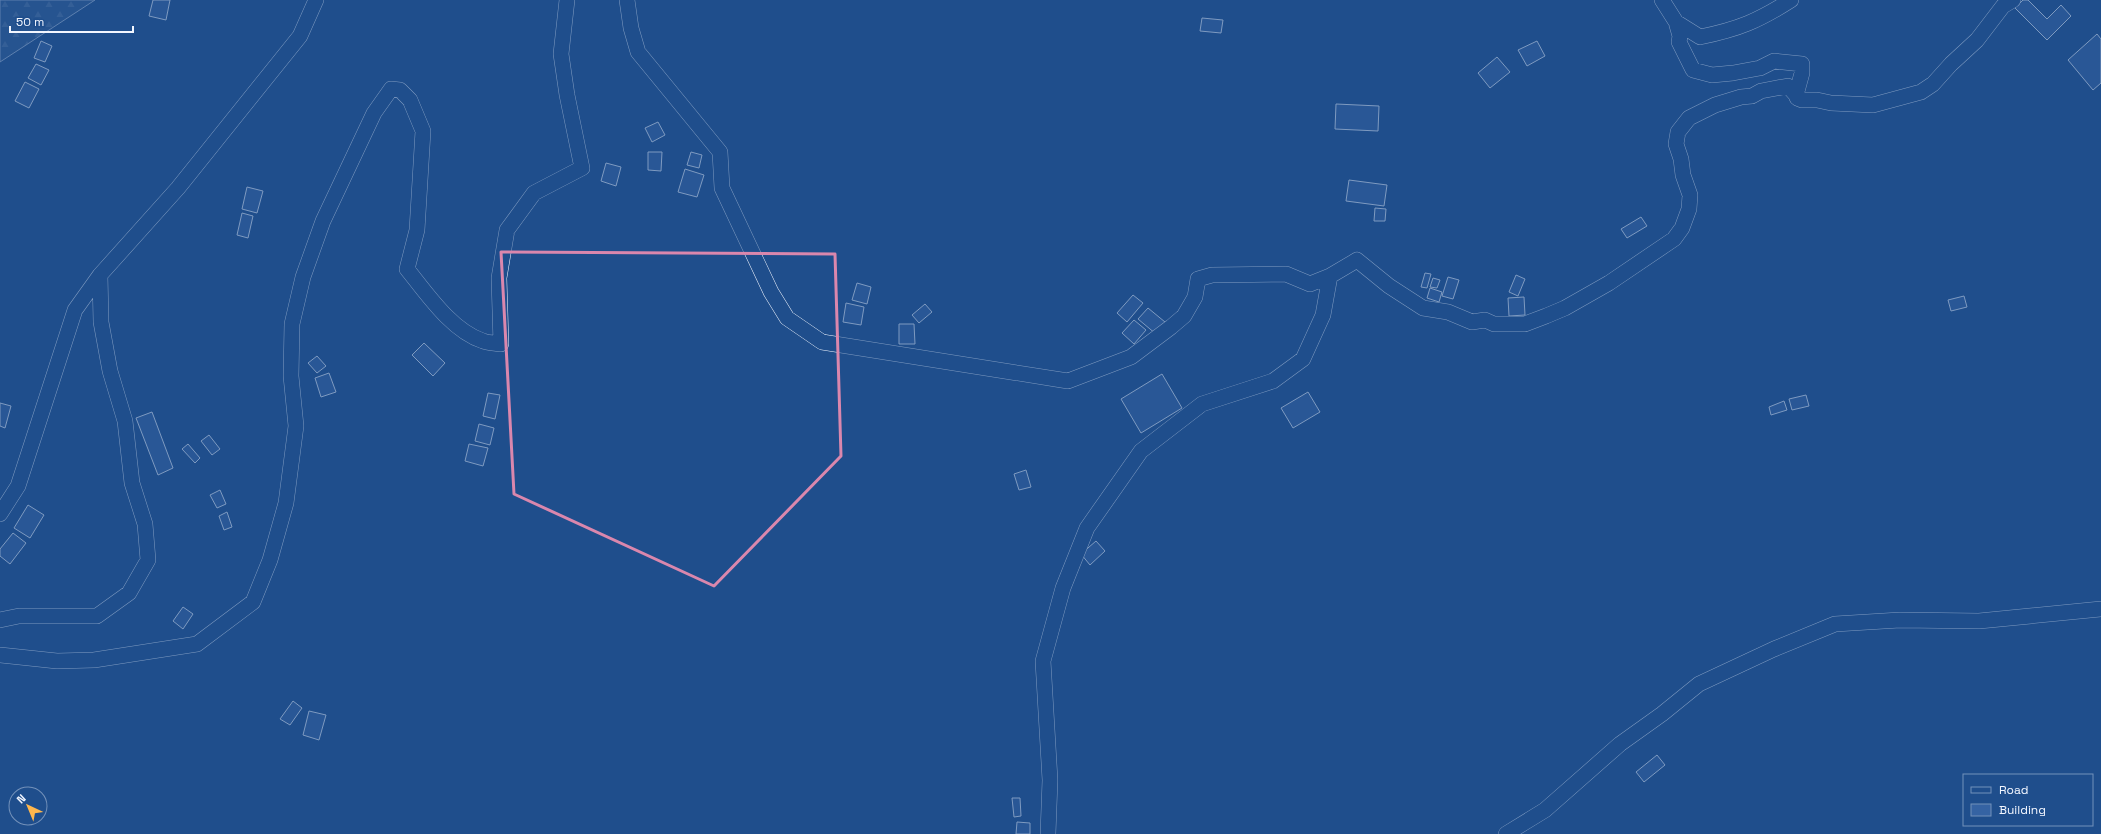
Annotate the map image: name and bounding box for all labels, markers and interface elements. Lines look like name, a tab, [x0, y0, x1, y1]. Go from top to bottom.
scale bar	[10, 8, 133, 34]
text: 50 m	[16, 14, 44, 30]
legend	[1963, 774, 2093, 826]
text: Road	[1999, 782, 2028, 798]
north arrow	[8, 786, 48, 826]
text: N	[14, 791, 29, 806]
text: Building	[1999, 802, 2046, 818]

